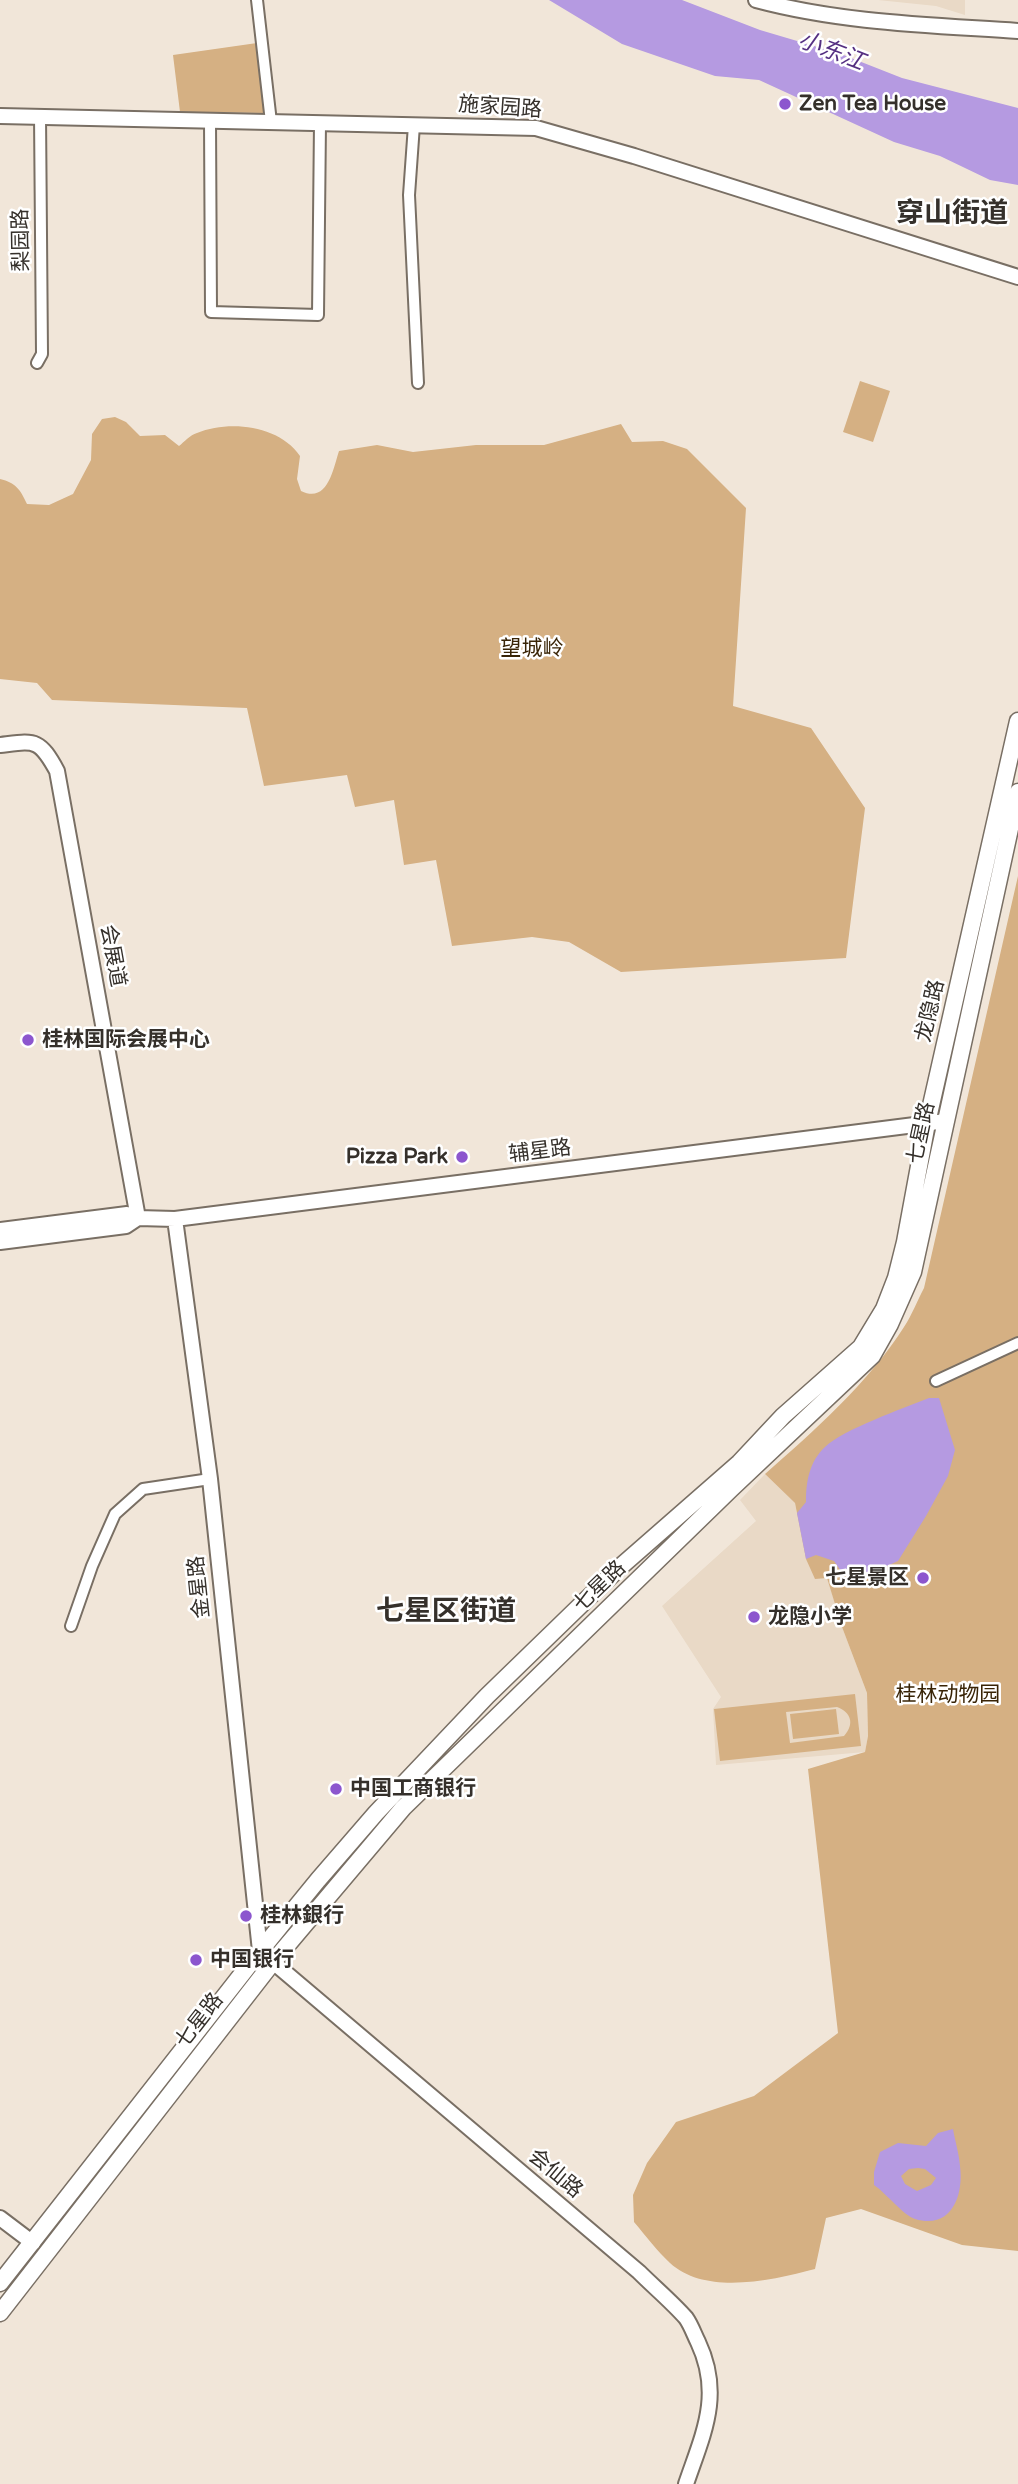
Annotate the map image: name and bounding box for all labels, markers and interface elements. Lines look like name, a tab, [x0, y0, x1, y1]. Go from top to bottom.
water label: 小东江	[794, 27, 868, 77]
place label: Zen Tea House	[799, 91, 946, 117]
street label: 施家园路	[457, 93, 543, 123]
marker: Zen Tea House	[777, 96, 793, 112]
district label: 穿山街道	[896, 198, 1008, 232]
street label: 梨园路	[9, 208, 35, 272]
park label: 望城岭	[501, 636, 563, 662]
street label: 会展道	[94, 923, 130, 989]
street label: 龙隐路	[912, 977, 950, 1045]
place label: 桂林国际会展中心	[42, 1027, 210, 1053]
marker: 桂林国际会展中心	[20, 1032, 36, 1048]
street label: 七星路	[903, 1100, 941, 1166]
street label: 辅星路	[507, 1136, 573, 1168]
place label: Pizza Park	[346, 1144, 448, 1170]
marker: Pizza Park	[454, 1149, 470, 1165]
street label: 金星路	[184, 1554, 216, 1620]
street label: 七星路	[569, 1556, 631, 1618]
place label: 七星景区	[825, 1565, 909, 1591]
marker: 七星景区	[915, 1570, 931, 1586]
district label: 七星区街道	[376, 1596, 516, 1630]
place label: 龙隐小学	[768, 1604, 852, 1630]
marker: 龙隐小学	[746, 1609, 762, 1625]
park label: 桂林动物园	[896, 1682, 1000, 1708]
place label: 中国工商银行	[350, 1776, 476, 1802]
marker: 中国工商银行	[328, 1781, 344, 1797]
place label: 桂林銀行	[260, 1903, 344, 1929]
marker: 桂林銀行	[238, 1908, 254, 1924]
place label: 中国银行	[210, 1947, 294, 1973]
marker: 中国银行	[188, 1952, 204, 1968]
street label: 七星路	[171, 1988, 229, 2054]
street label: 会仙路	[523, 2144, 587, 2204]

